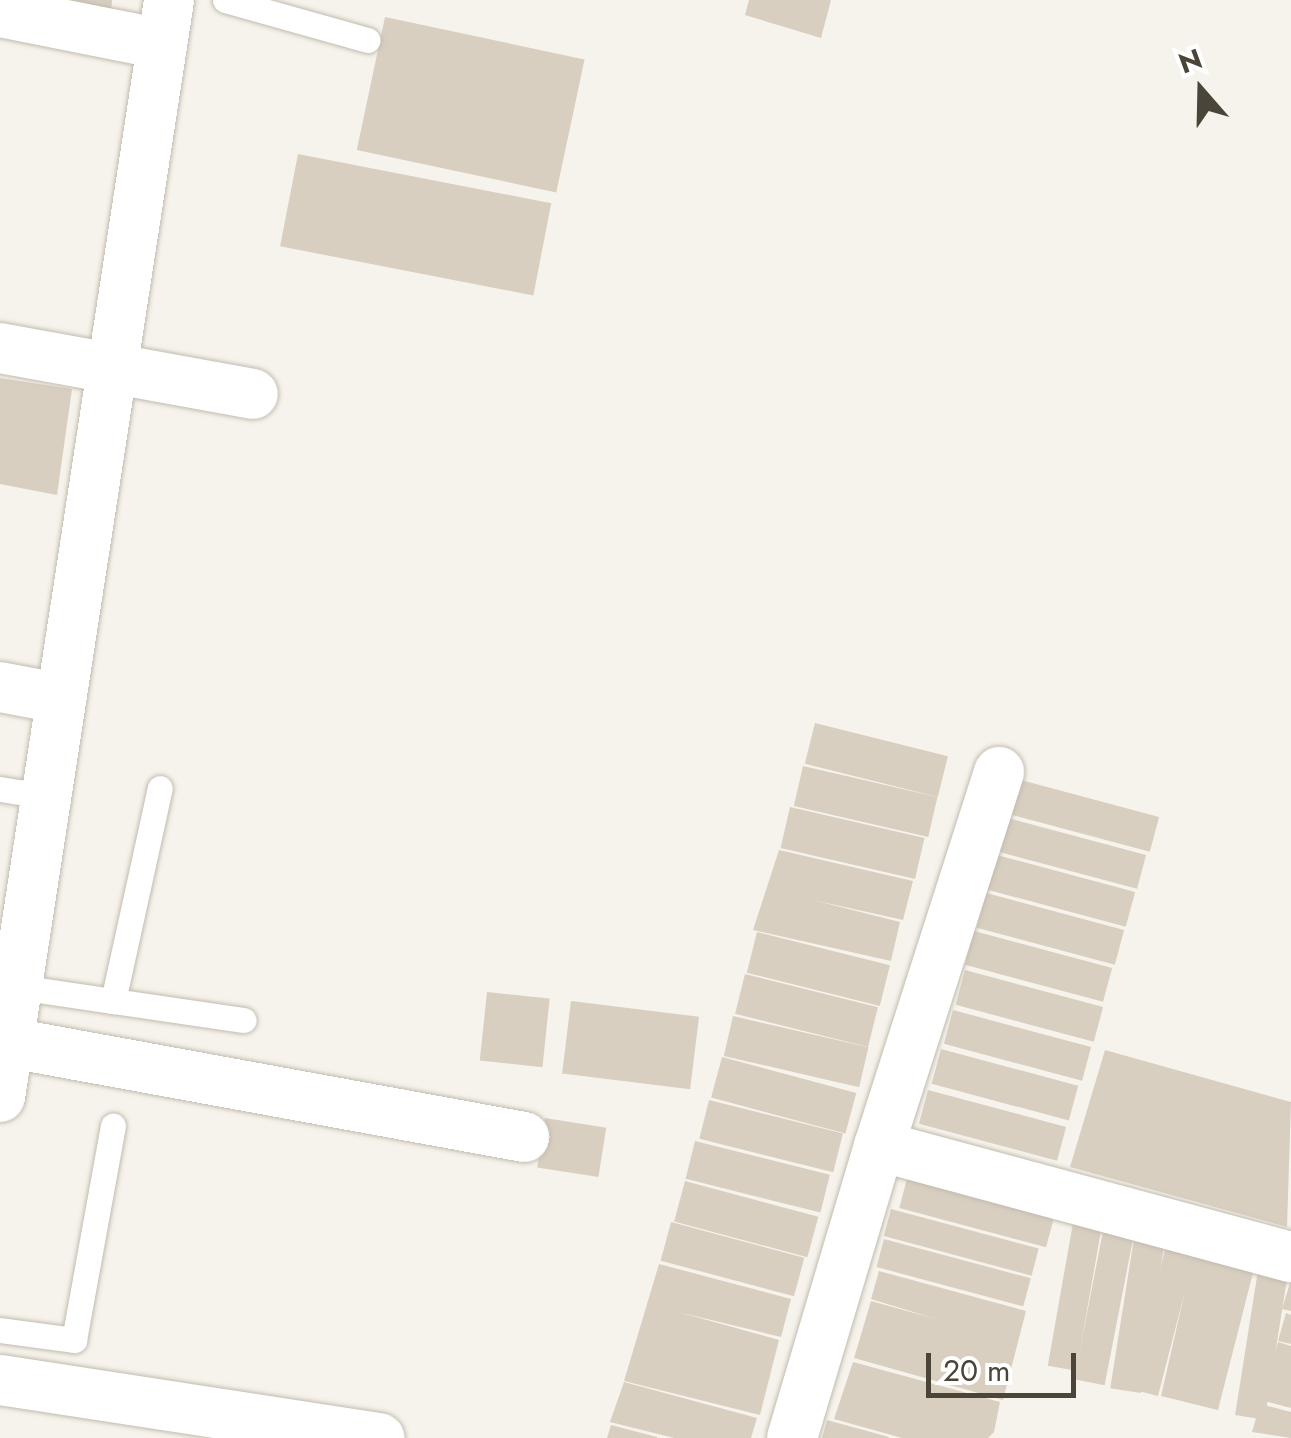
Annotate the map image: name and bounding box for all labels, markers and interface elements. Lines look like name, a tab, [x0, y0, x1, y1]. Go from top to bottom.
text: N	[1173, 38, 1208, 84]
north arrow	[1151, 40, 1251, 140]
scale bar	[931, 1333, 1081, 1395]
text: 20 m	[943, 1349, 1010, 1392]

